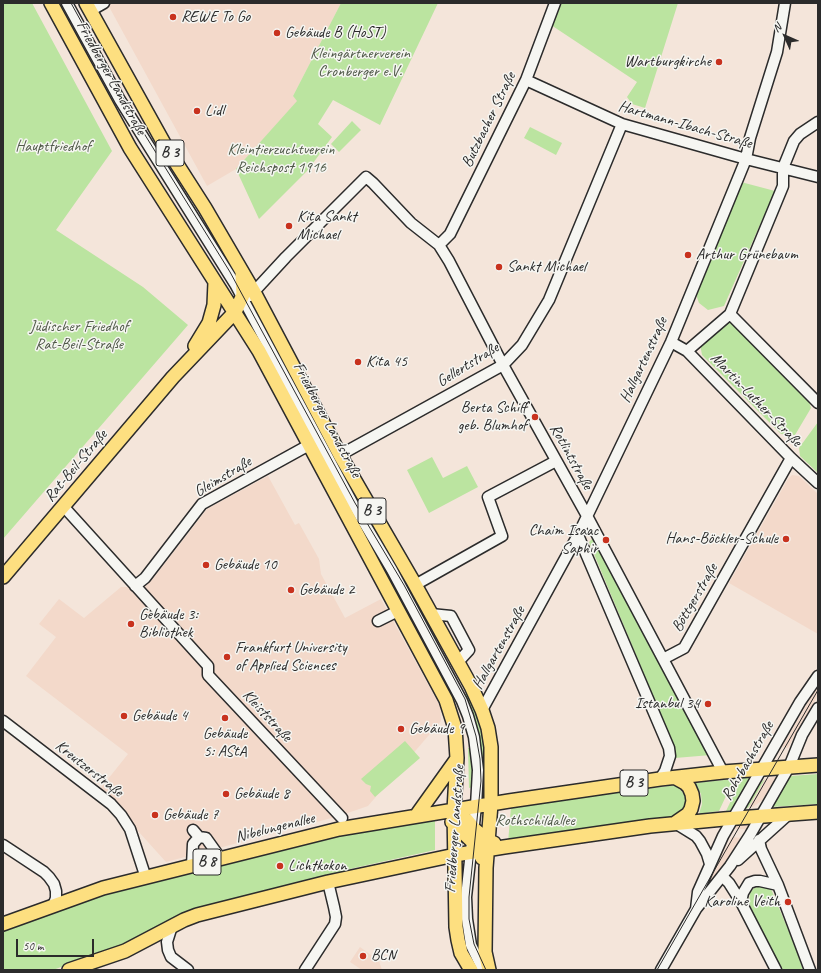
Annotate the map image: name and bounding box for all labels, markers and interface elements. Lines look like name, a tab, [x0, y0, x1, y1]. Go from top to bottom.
place label: REWE To Go	[181, 7, 250, 27]
marker: REWE To Go	[168, 12, 178, 22]
north arrow	[765, 16, 805, 56]
street label: Friedberger Landstraße	[72, 18, 150, 138]
text: N	[769, 20, 784, 35]
place label: Gebäude B (HoST)	[285, 23, 386, 43]
marker: Gebäude B (HoST)	[272, 28, 282, 38]
park label: Kleingärtnerverein Cronberger e.V.	[310, 44, 410, 82]
place label: Wartburgkirche	[624, 52, 711, 72]
marker: Wartburgkirche	[714, 57, 724, 67]
street label: Butzbacher Straße	[458, 69, 520, 171]
street label: Hartmann-Ibach-Straße	[616, 97, 754, 153]
place label: Lidl	[205, 101, 224, 121]
marker: Lidl	[192, 106, 202, 116]
park label: Hauptfriedhof	[15, 137, 91, 157]
road number: B 3	[156, 140, 184, 166]
park label: Kleintierzuchtverein Reichspost 1916	[228, 140, 334, 178]
place label: Kita Sankt Michael	[297, 207, 357, 245]
marker: Kita Sankt Michael	[284, 221, 294, 231]
place label: Arthur Grünebaum	[696, 245, 798, 265]
marker: Arthur Grünebaum	[683, 250, 693, 260]
place label: Sankt Michael	[507, 257, 586, 277]
marker: Sankt Michael	[494, 262, 504, 272]
street label: Hallgartenstraße	[616, 314, 672, 406]
park label: Jüdischer Friedhof Rat-Beil-Straße	[30, 317, 128, 355]
street label: Gellertstraße	[433, 338, 503, 392]
street label: Martin-Luther-Straße	[706, 349, 806, 451]
place label: Kita 45	[366, 352, 407, 372]
marker: Kita 45	[353, 357, 363, 367]
street label: Friedberger Landstraße	[289, 359, 365, 481]
place label: Berta Schiff geb. Blumhof	[458, 398, 527, 436]
marker: Berta Schiff geb. Blumhof	[530, 412, 540, 422]
street label: Rotlintstraße	[545, 421, 597, 493]
street label: Rat-Beil-Straße	[40, 426, 112, 506]
street label: Gleimstraße	[191, 452, 255, 502]
road number: B 3	[358, 498, 386, 524]
place label: Chaim Isaac Saphir	[529, 521, 598, 559]
place label: Hans-Böckler-Schule	[666, 529, 778, 549]
marker: Hans-Böckler-Schule	[781, 534, 791, 544]
marker: Chaim Isaac Saphir	[601, 535, 611, 545]
place label: Gebäude 10	[214, 555, 277, 575]
marker: Gebäude 10	[201, 560, 211, 570]
street label: Böttgerstraße	[668, 560, 722, 636]
place label: Gebäude 2	[299, 580, 354, 600]
marker: Gebäude 2	[286, 585, 296, 595]
street label: Hallgartenstraße	[468, 603, 530, 693]
place label: Gebäude 3: Bibliothek	[139, 605, 198, 643]
marker: Gebäude 3: Bibliothek	[126, 619, 136, 629]
place label: Frankfurt University of Applied Sciences	[235, 638, 347, 676]
marker: Frankfurt University of Applied Sciences	[222, 652, 232, 662]
street label: Kleiststraße	[238, 686, 296, 746]
place label: Istanbul 34	[635, 694, 700, 714]
marker: Istanbul 34	[703, 699, 713, 709]
place label: Gebäude 4	[132, 706, 187, 726]
marker: Gebäude 4	[119, 711, 129, 721]
marker: Gebäude 5: AStA	[220, 713, 230, 723]
street label: Rohrbachstraße	[718, 718, 778, 804]
place label: Gebäude 9	[409, 719, 464, 739]
place label: Gebäude 5: AStA	[203, 724, 247, 762]
marker: Gebäude 9	[396, 724, 406, 734]
street label: Kreutzerstraße	[51, 736, 127, 802]
street label: Friedberger Landstraße	[441, 765, 469, 893]
road number: B 3	[620, 770, 648, 796]
place label: Gebäude 8	[234, 784, 289, 804]
marker: Gebäude 8	[221, 789, 231, 799]
place label: Gebäude 7	[163, 805, 218, 825]
street label: Nibelungenallee	[233, 809, 317, 847]
marker: Gebäude 7	[150, 810, 160, 820]
park label: Rothschildallee	[495, 811, 575, 831]
road number: B 8	[193, 849, 221, 875]
place label: Lichtkokon	[288, 856, 346, 876]
marker: Lichtkokon	[275, 861, 285, 871]
place label: Karoline Veith	[704, 892, 780, 912]
marker: Karoline Veith	[783, 897, 793, 907]
scale bar	[18, 931, 96, 957]
text: 50 m	[23, 938, 43, 954]
place label: BCN	[371, 946, 396, 966]
marker: BCN	[358, 951, 368, 961]

